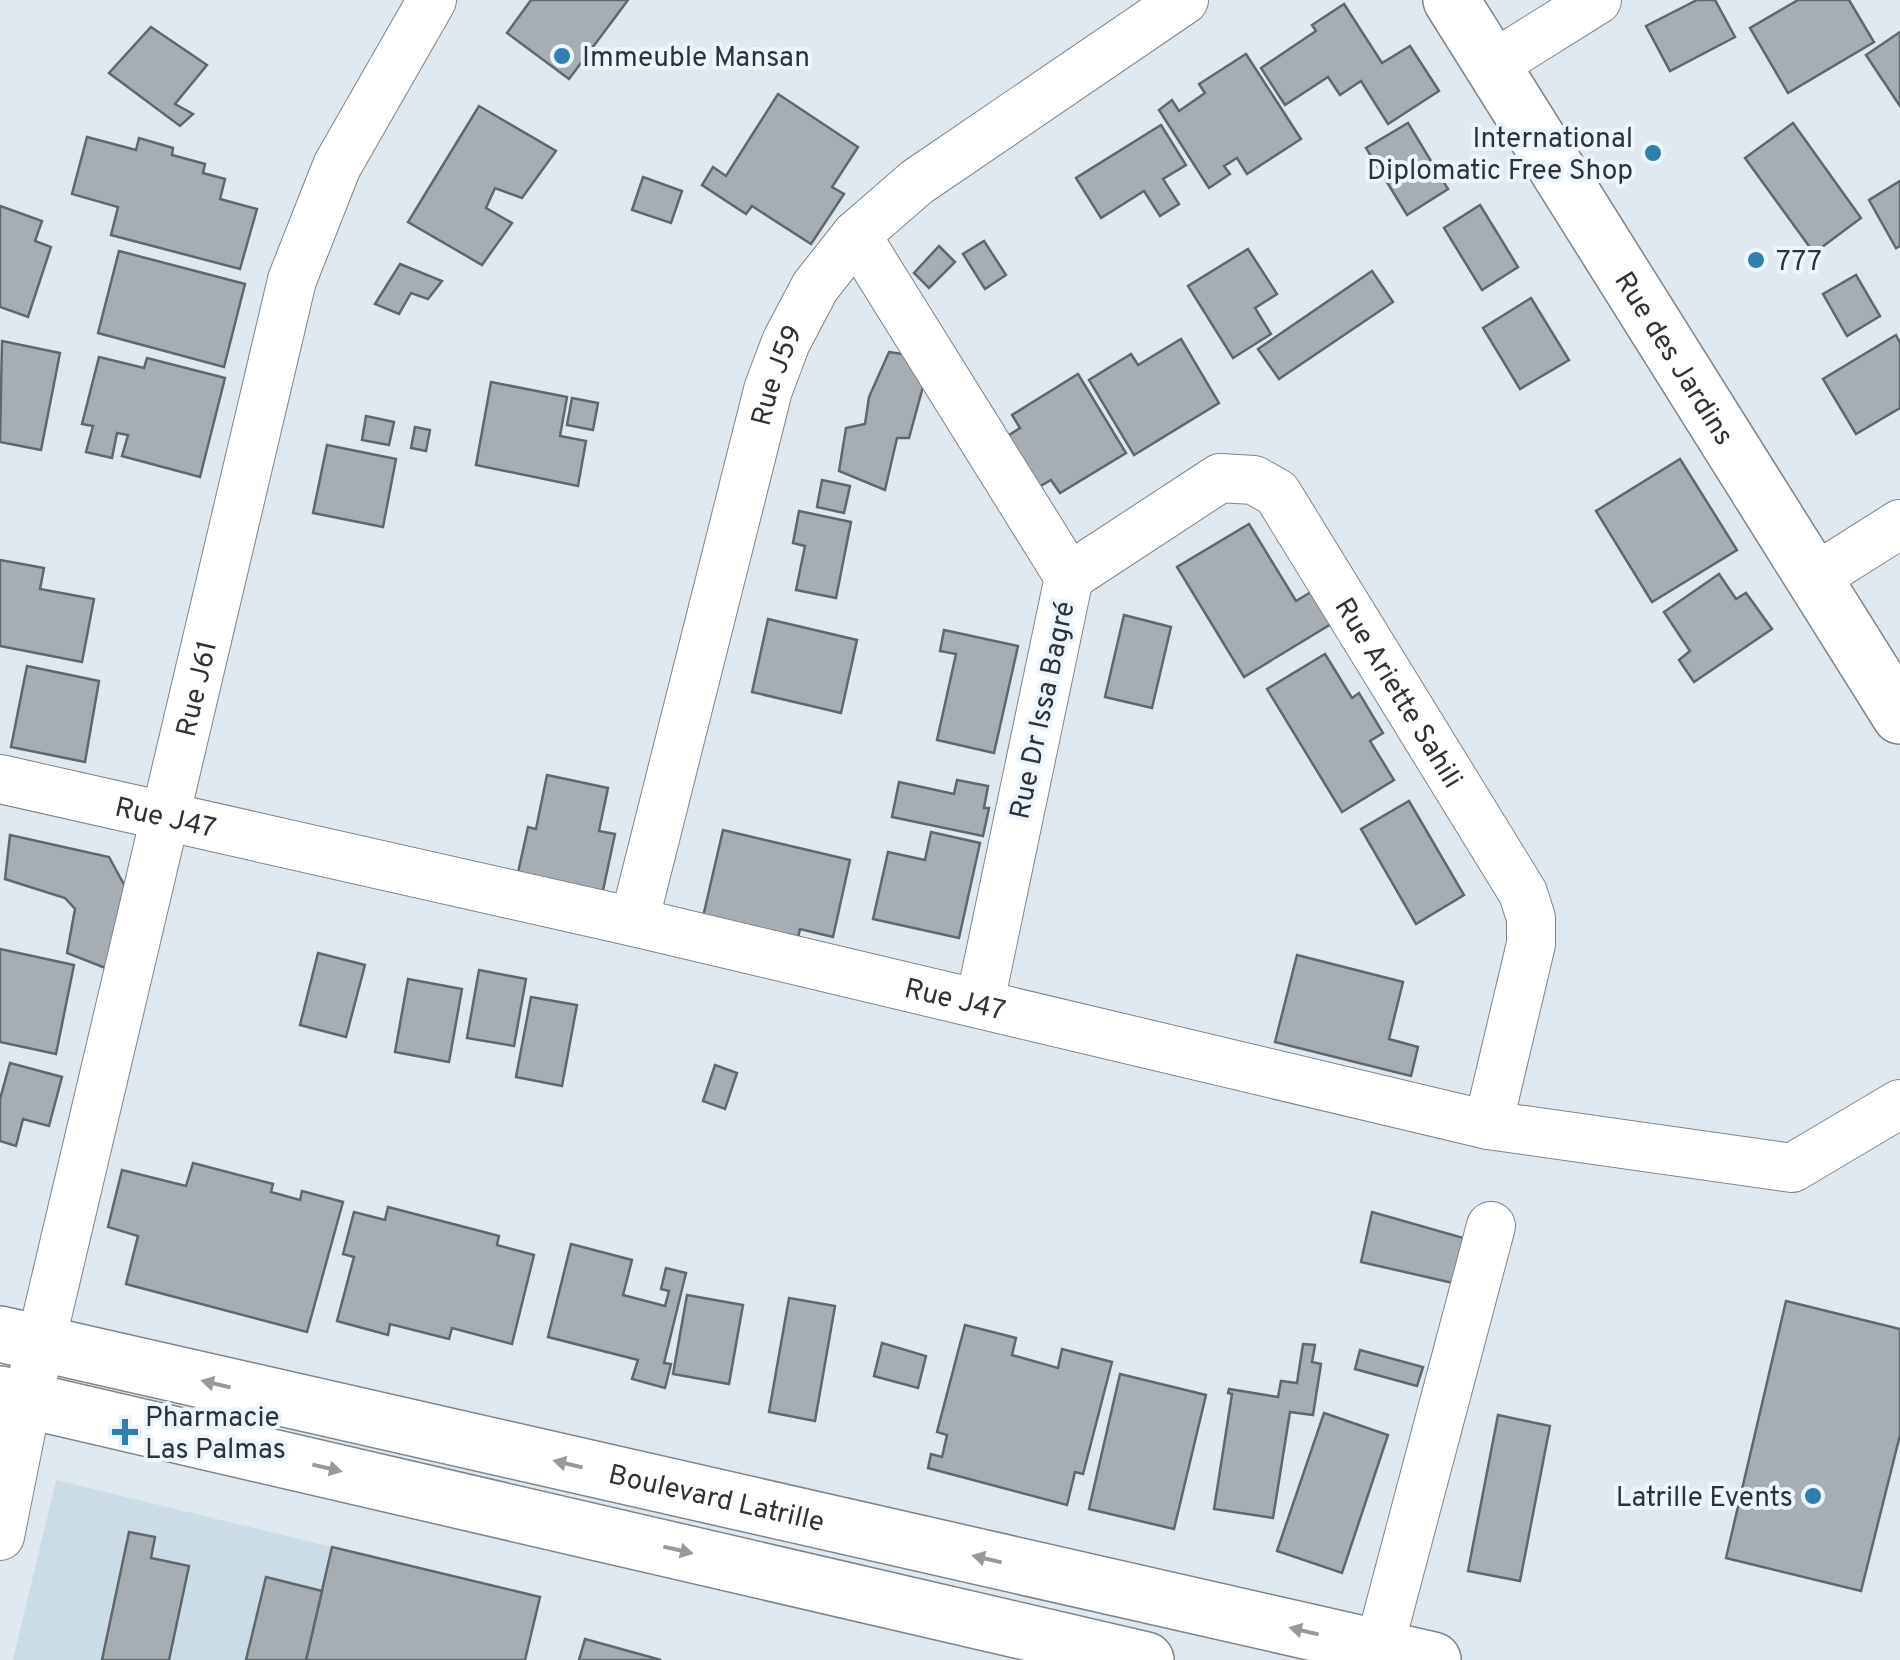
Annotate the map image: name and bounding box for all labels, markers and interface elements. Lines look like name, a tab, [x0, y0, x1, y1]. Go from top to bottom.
place label: Immeuble Mansan	[582, 41, 810, 77]
marker: Immeuble Mansan	[551, 45, 573, 67]
place label: International Diplomatic Free Shop	[1367, 122, 1633, 190]
marker: International Diplomatic Free Shop	[1642, 142, 1664, 164]
place label: 777	[1776, 245, 1822, 281]
marker: 777	[1745, 249, 1767, 271]
street label: Rue des Jardins	[1605, 266, 1741, 453]
street label: Rue J59	[745, 320, 813, 430]
street label: Rue Ariette Sahili	[1325, 592, 1469, 796]
street label: Rue Dr Issa Bagré	[1003, 598, 1085, 823]
street label: Rue J61	[170, 637, 227, 741]
street label: Rue J47	[111, 790, 219, 848]
street label: Rue J47	[900, 972, 1008, 1031]
one-way arrow	[201, 1376, 232, 1392]
place label: Pharmacie Las Palmas	[145, 1401, 286, 1469]
marker: Pharmacie Las Palmas	[114, 1421, 136, 1443]
one-way arrow	[552, 1456, 583, 1471]
street label: Boulevard Latrille	[605, 1458, 827, 1542]
one-way arrow	[312, 1461, 343, 1477]
place label: Latrille Events	[1616, 1481, 1793, 1517]
marker: Latrille Events	[1802, 1485, 1824, 1507]
one-way arrow	[663, 1543, 694, 1558]
one-way arrow	[971, 1551, 1002, 1566]
one-way arrow	[1288, 1623, 1319, 1638]

